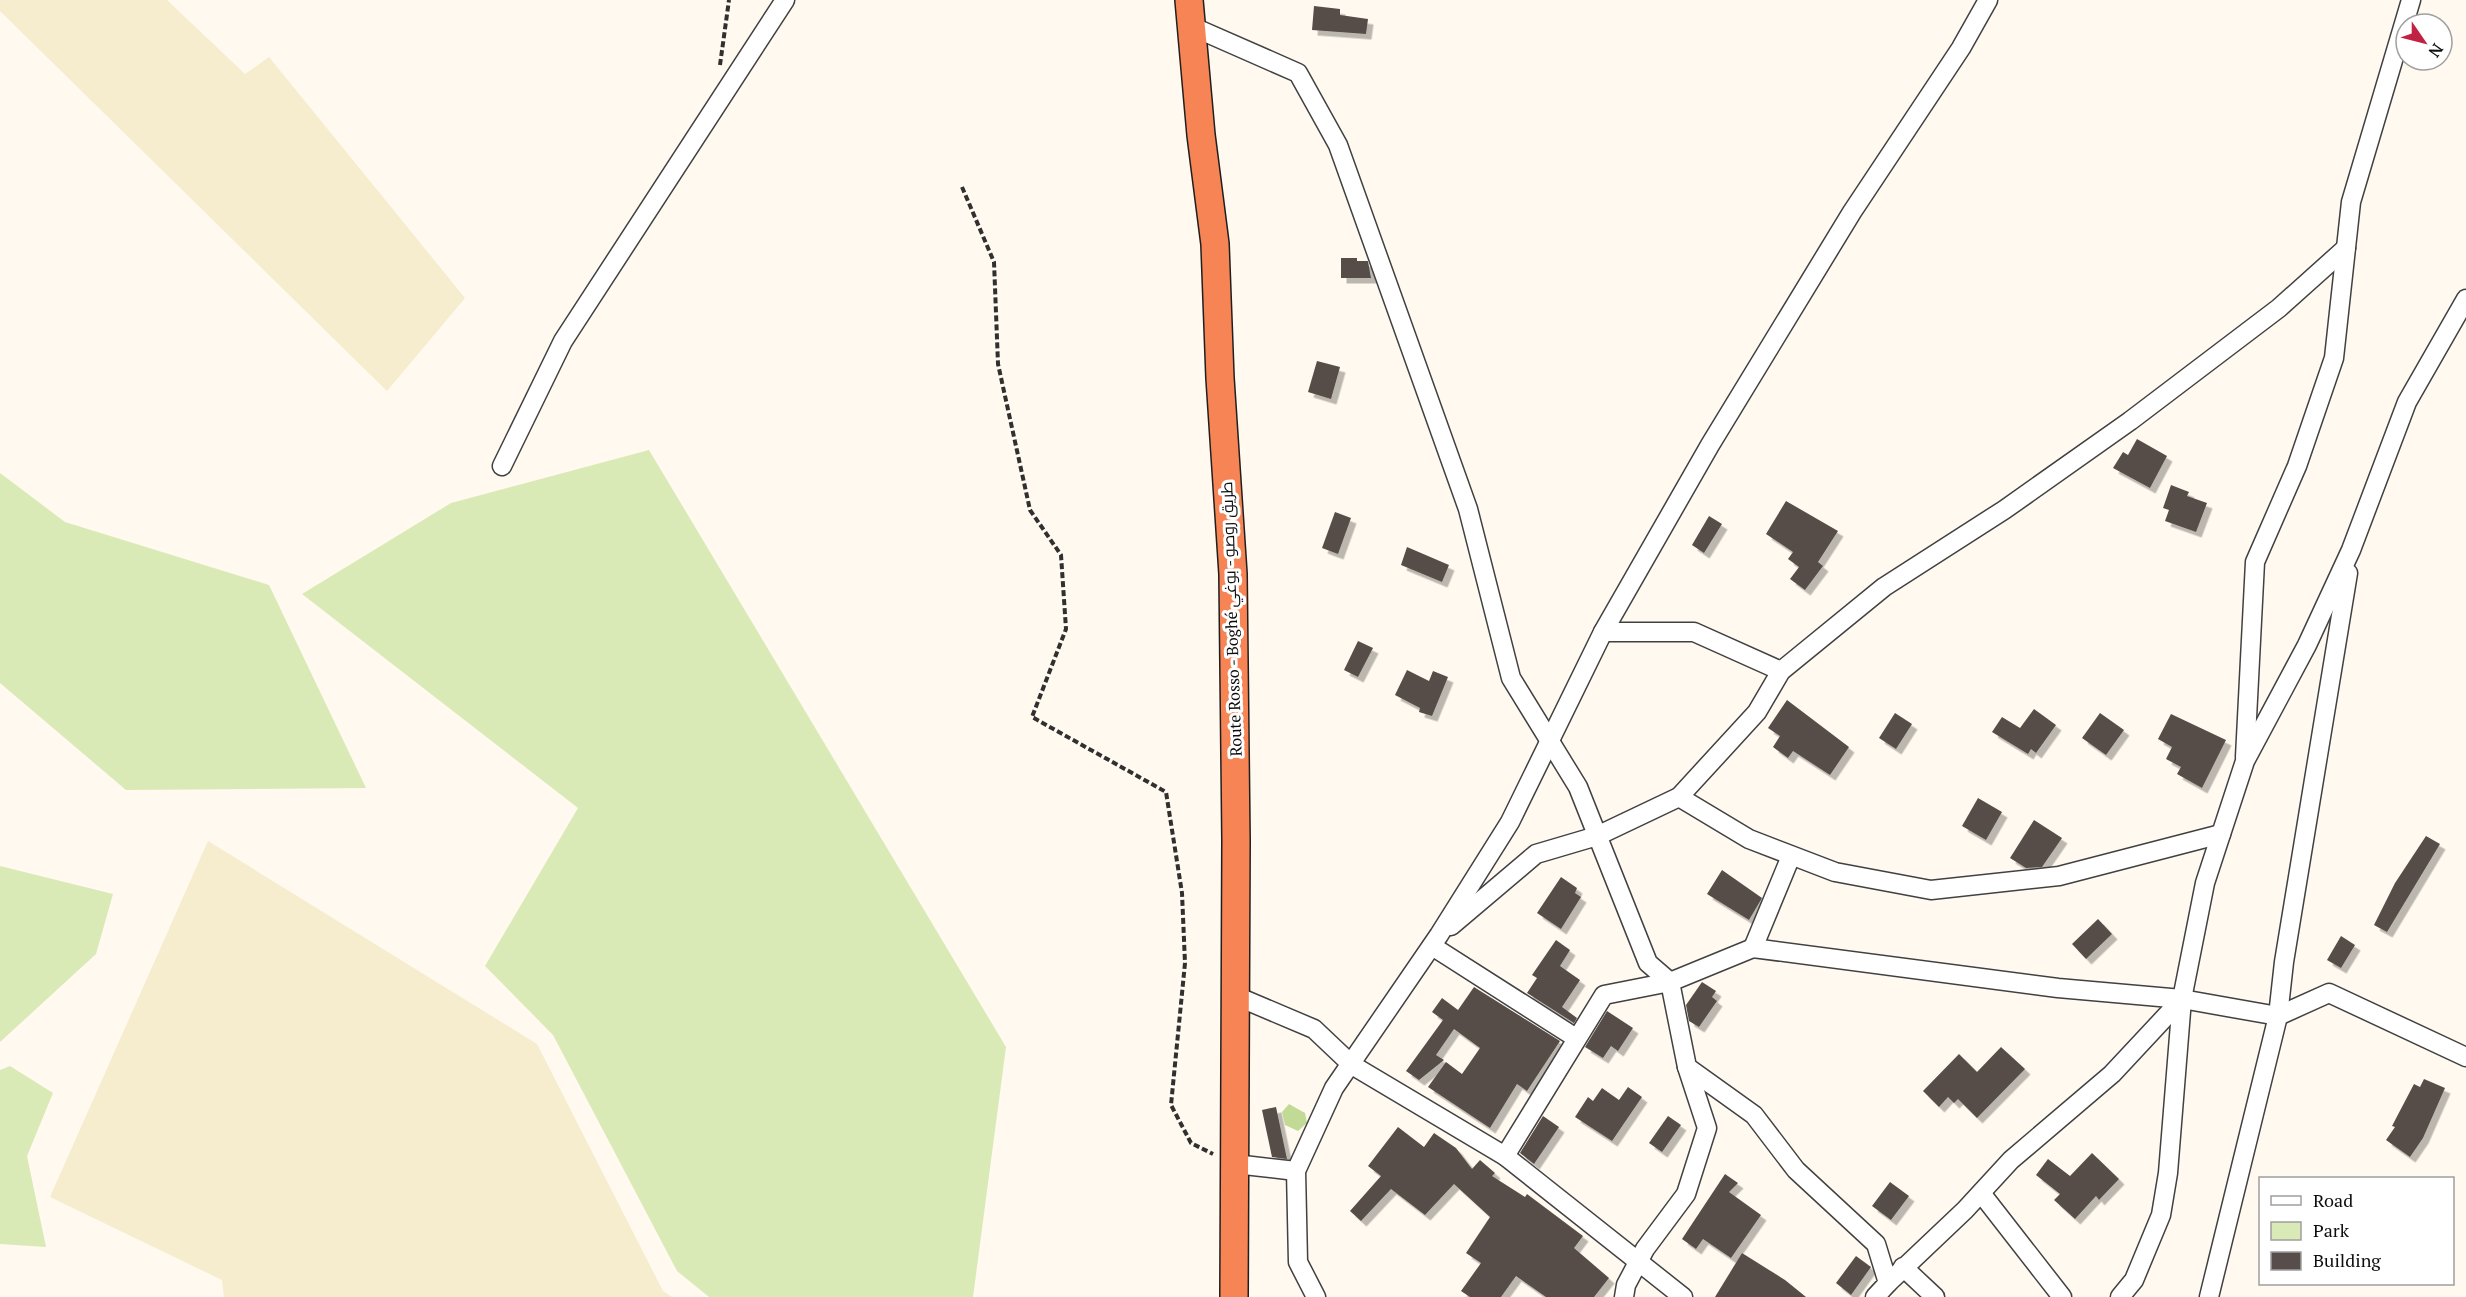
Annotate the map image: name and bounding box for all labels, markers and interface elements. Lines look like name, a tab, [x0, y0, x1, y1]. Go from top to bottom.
north arrow	[2394, 12, 2454, 72]
text: N	[2424, 39, 2449, 62]
street label: Route Rosso - Boghé طريق روصو - بوغي	[1215, 481, 1250, 757]
legend	[2259, 1177, 2454, 1285]
text: Road	[2313, 1188, 2353, 1212]
text: Park	[2313, 1218, 2350, 1242]
text: Building	[2313, 1248, 2381, 1272]

